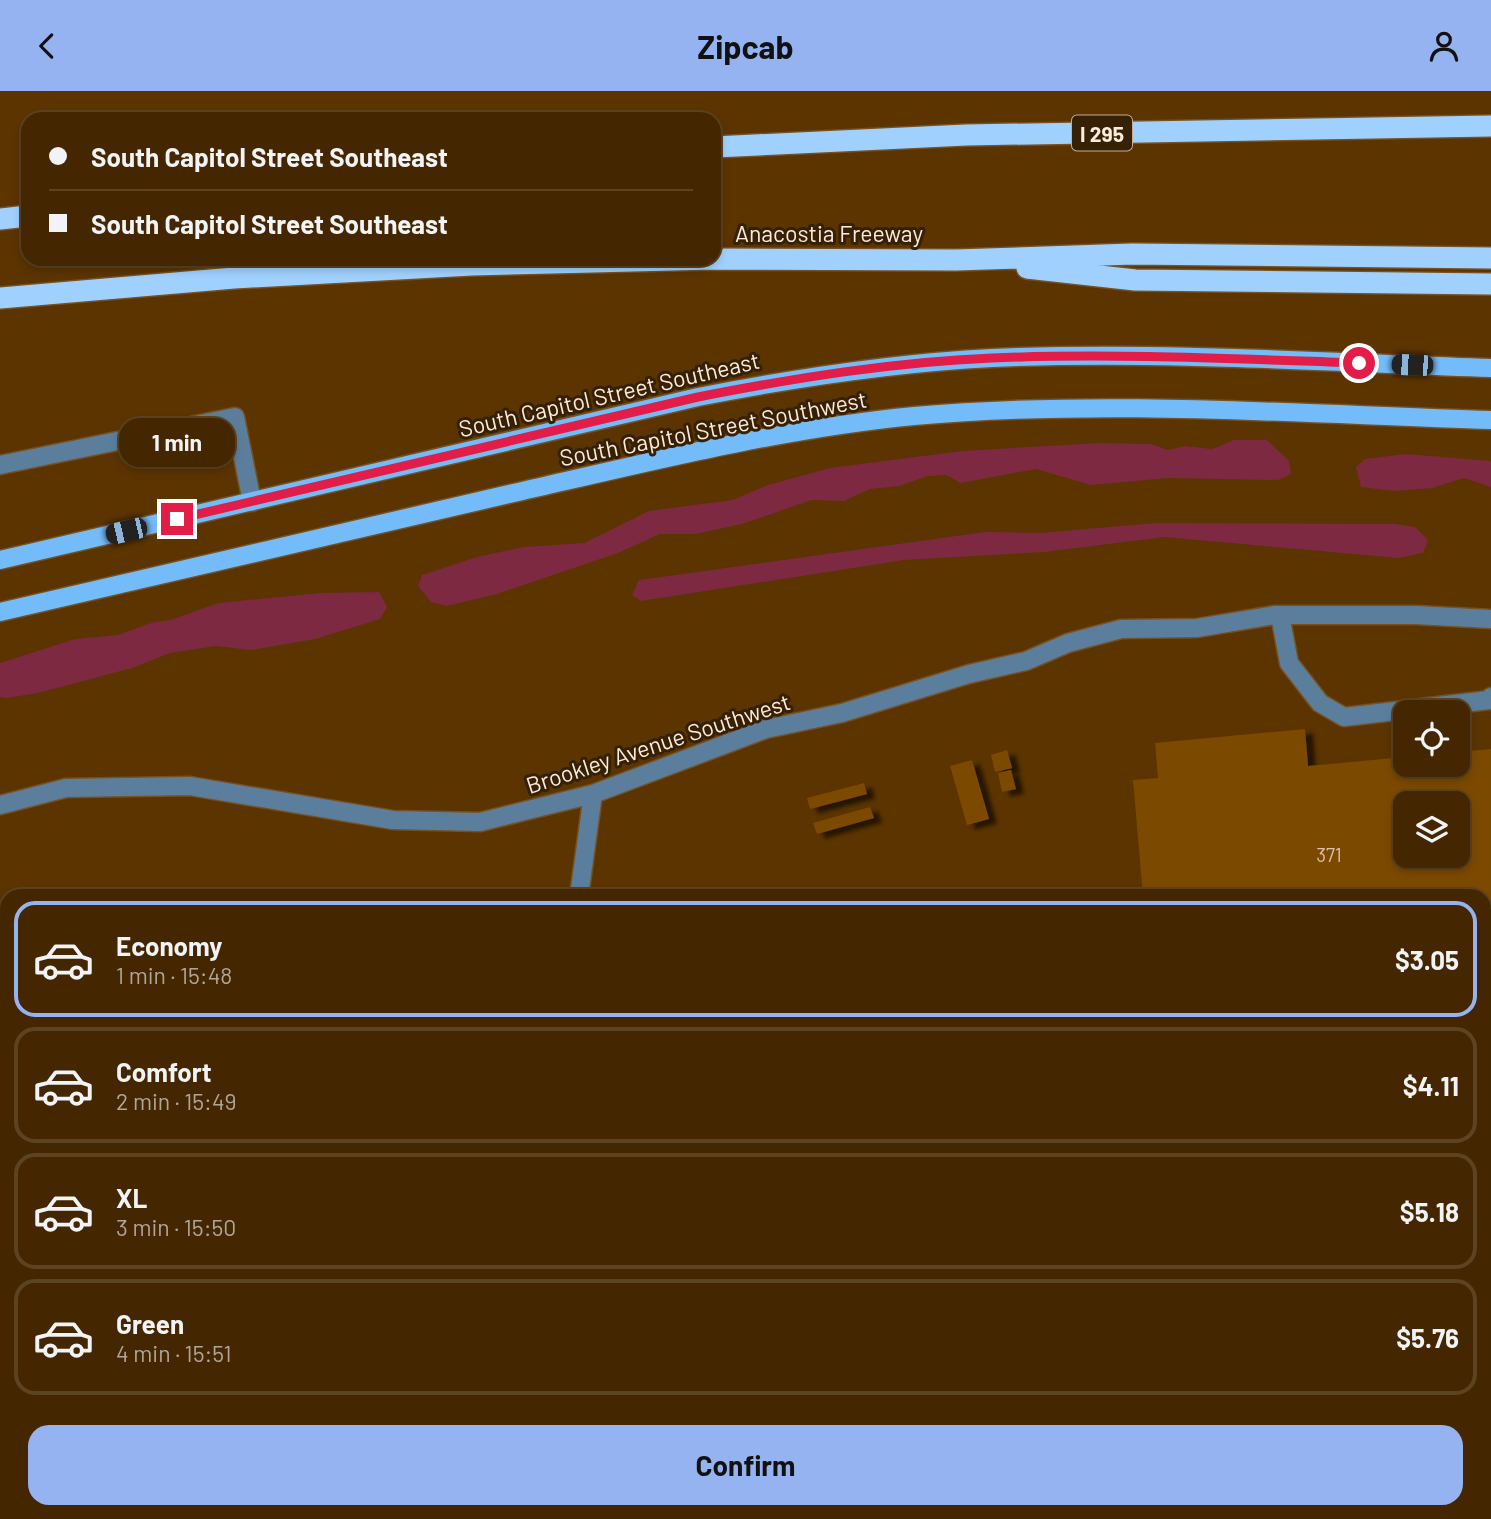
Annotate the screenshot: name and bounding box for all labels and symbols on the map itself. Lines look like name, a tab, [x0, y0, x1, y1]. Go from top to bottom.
road number: I 295	[1072, 115, 1132, 151]
street label: Anacostia Freeway	[735, 219, 923, 247]
street label: South Capitol Street Southeast	[456, 346, 762, 442]
route start	[1343, 347, 1375, 379]
car	[1391, 354, 1434, 376]
street label: South Capitol Street Southwest	[557, 384, 869, 472]
callout: 1 min	[119, 417, 235, 467]
route end	[161, 503, 193, 535]
car	[104, 516, 149, 546]
street label: Brookley Avenue Southwest	[522, 687, 794, 799]
house number: 371	[1316, 843, 1342, 866]

